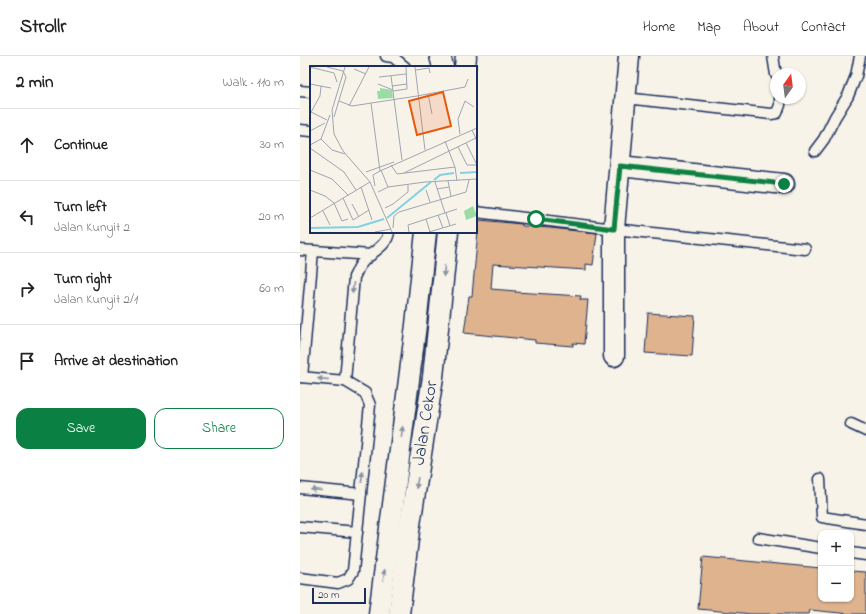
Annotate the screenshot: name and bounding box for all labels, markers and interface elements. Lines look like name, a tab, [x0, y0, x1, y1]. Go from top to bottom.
text: Strollr	[20, 14, 66, 41]
text: Home	[643, 17, 675, 38]
text: Map	[697, 17, 721, 38]
text: About	[743, 17, 779, 38]
text: Contact	[801, 17, 846, 38]
inset map	[310, 66, 477, 233]
north arrow	[770, 68, 806, 104]
text: 2 min	[16, 70, 53, 95]
text: Walk · 110 m	[223, 73, 284, 92]
icon: ahead	[16, 134, 38, 156]
text: Continue	[54, 134, 108, 156]
text: 30 m	[260, 135, 284, 154]
route end	[775, 175, 793, 193]
text: Turn left	[54, 196, 107, 218]
icon: left	[16, 206, 38, 228]
text: 20 m	[259, 207, 284, 226]
route start	[527, 210, 545, 228]
text: Jalan Kunyit 2	[54, 218, 130, 237]
one-way arrow	[441, 265, 447, 277]
text: Turn right	[54, 268, 112, 290]
icon: right	[16, 278, 38, 300]
text: 60 m	[259, 279, 284, 298]
one-way arrow	[350, 282, 357, 294]
text: Jalan Kunyit 2/1	[54, 290, 138, 309]
icon: arrive	[16, 350, 38, 372]
text: Arrive at destination	[54, 350, 178, 372]
one-way arrow	[317, 375, 329, 382]
street label: Jalan Cekor	[406, 378, 446, 467]
button: Save	[16, 408, 146, 449]
button: Share	[154, 408, 284, 449]
one-way arrow	[399, 426, 405, 438]
one-way arrow	[359, 470, 366, 483]
one-way arrow	[414, 477, 420, 489]
one-way arrow	[310, 486, 322, 493]
map controls	[818, 530, 854, 602]
button: +	[818, 530, 854, 566]
button: −	[818, 566, 854, 602]
one-way arrow	[381, 569, 387, 581]
scale bar	[312, 586, 366, 605]
text: 20 m	[318, 587, 340, 603]

